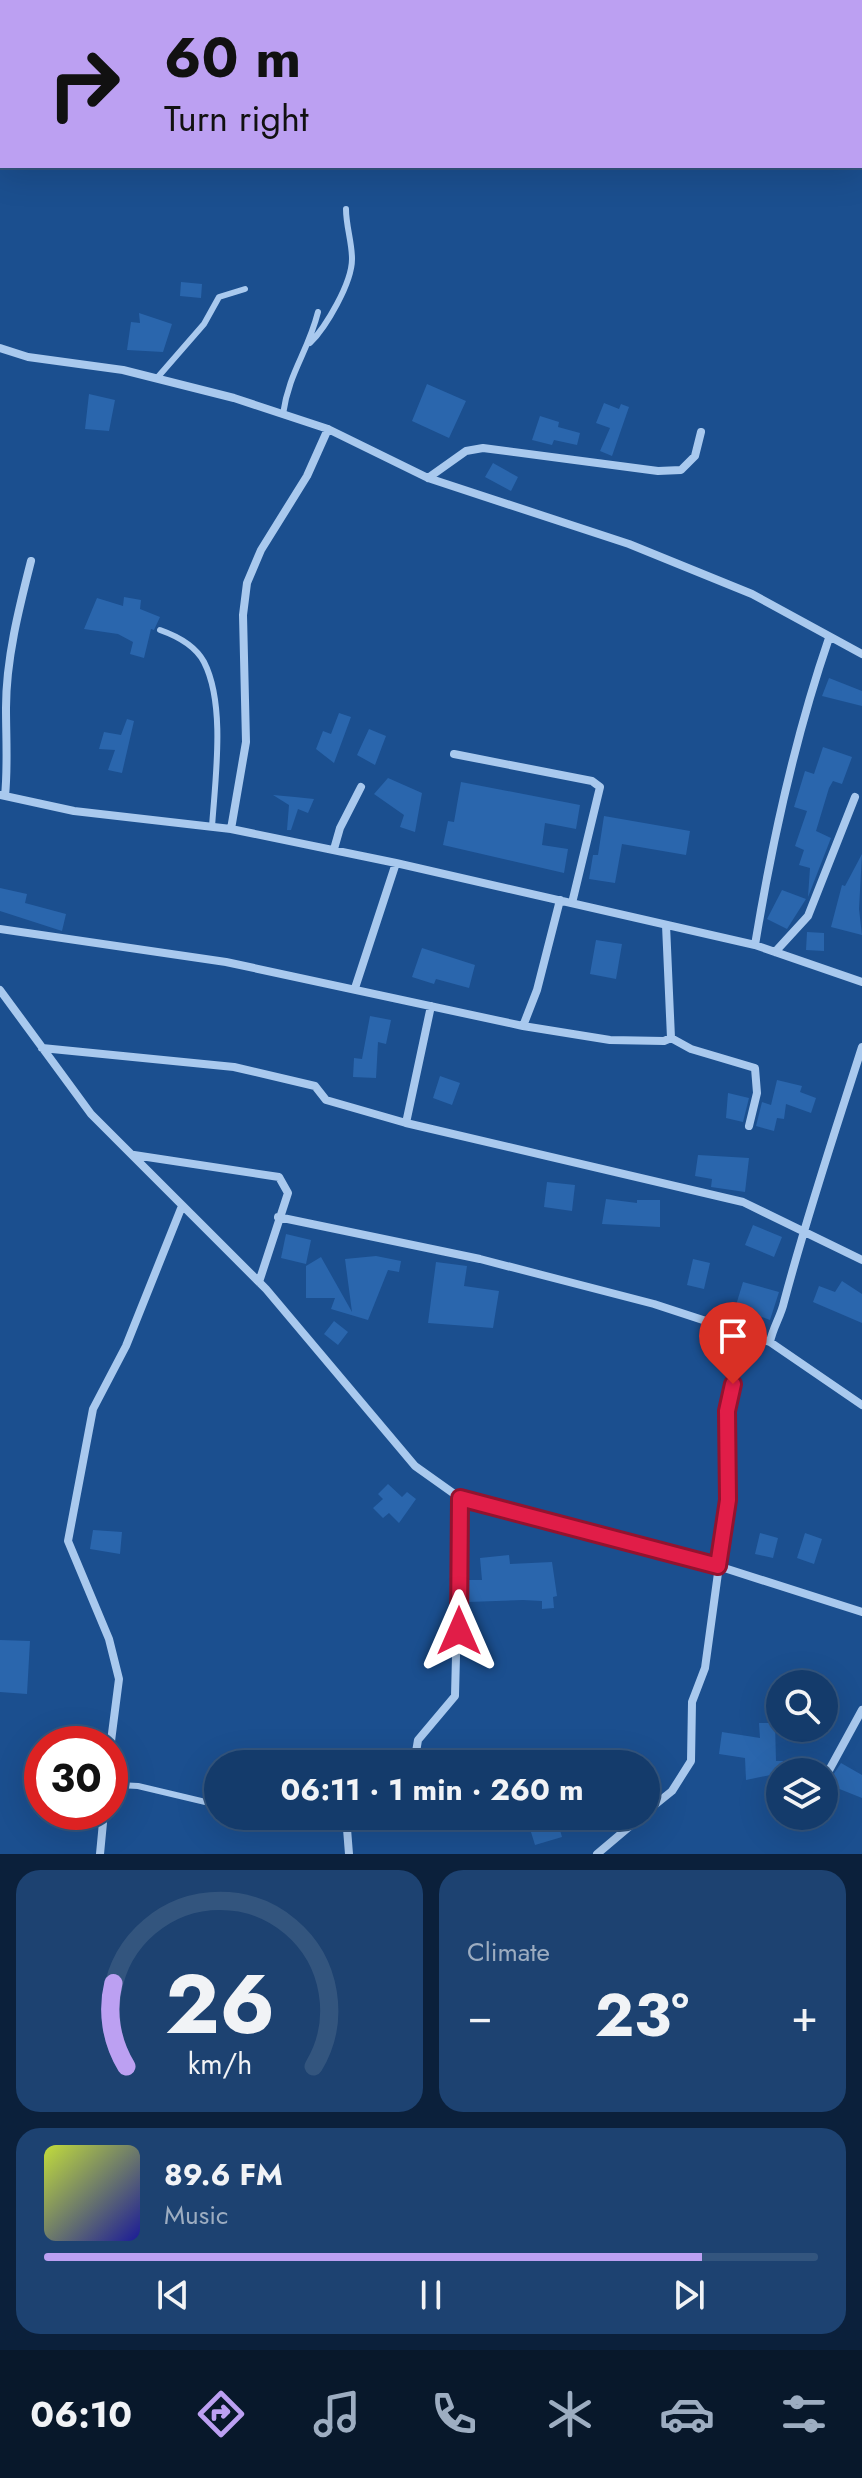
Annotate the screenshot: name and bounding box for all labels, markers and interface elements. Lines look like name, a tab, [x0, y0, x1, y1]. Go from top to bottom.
text: 60 m	[164, 17, 301, 98]
icon: right	[32, 32, 136, 136]
text: Turn right	[164, 92, 309, 144]
pin	[699, 1302, 767, 1384]
icon: arrive	[711, 1314, 755, 1358]
position arrow	[417, 1589, 501, 1673]
map controls	[766, 1670, 838, 1830]
button: search	[766, 1670, 838, 1742]
speed limit sign: 30	[24, 1726, 128, 1830]
button: layers	[766, 1758, 838, 1830]
text: 06:11 · 1 min · 260 m	[280, 1768, 584, 1811]
text: Climate	[467, 1933, 550, 1971]
text: 26	[164, 1944, 275, 2064]
text: 23°	[595, 1972, 689, 2059]
text: −	[467, 1984, 493, 2048]
text: +	[791, 1984, 818, 2048]
text: km/h	[187, 2043, 252, 2085]
text: 89.6 FM	[164, 2153, 283, 2196]
text: Music	[164, 2196, 228, 2234]
icon: previous	[151, 2273, 195, 2317]
icon: pause	[409, 2273, 453, 2317]
icon: next	[667, 2273, 711, 2317]
icon: directions	[193, 2386, 249, 2442]
icon: music	[309, 2386, 365, 2442]
icon: phone	[426, 2386, 482, 2442]
icon: climate	[542, 2386, 598, 2442]
icon: car	[659, 2386, 715, 2442]
icon: filters	[776, 2386, 832, 2442]
text: 06:10	[30, 2388, 132, 2440]

